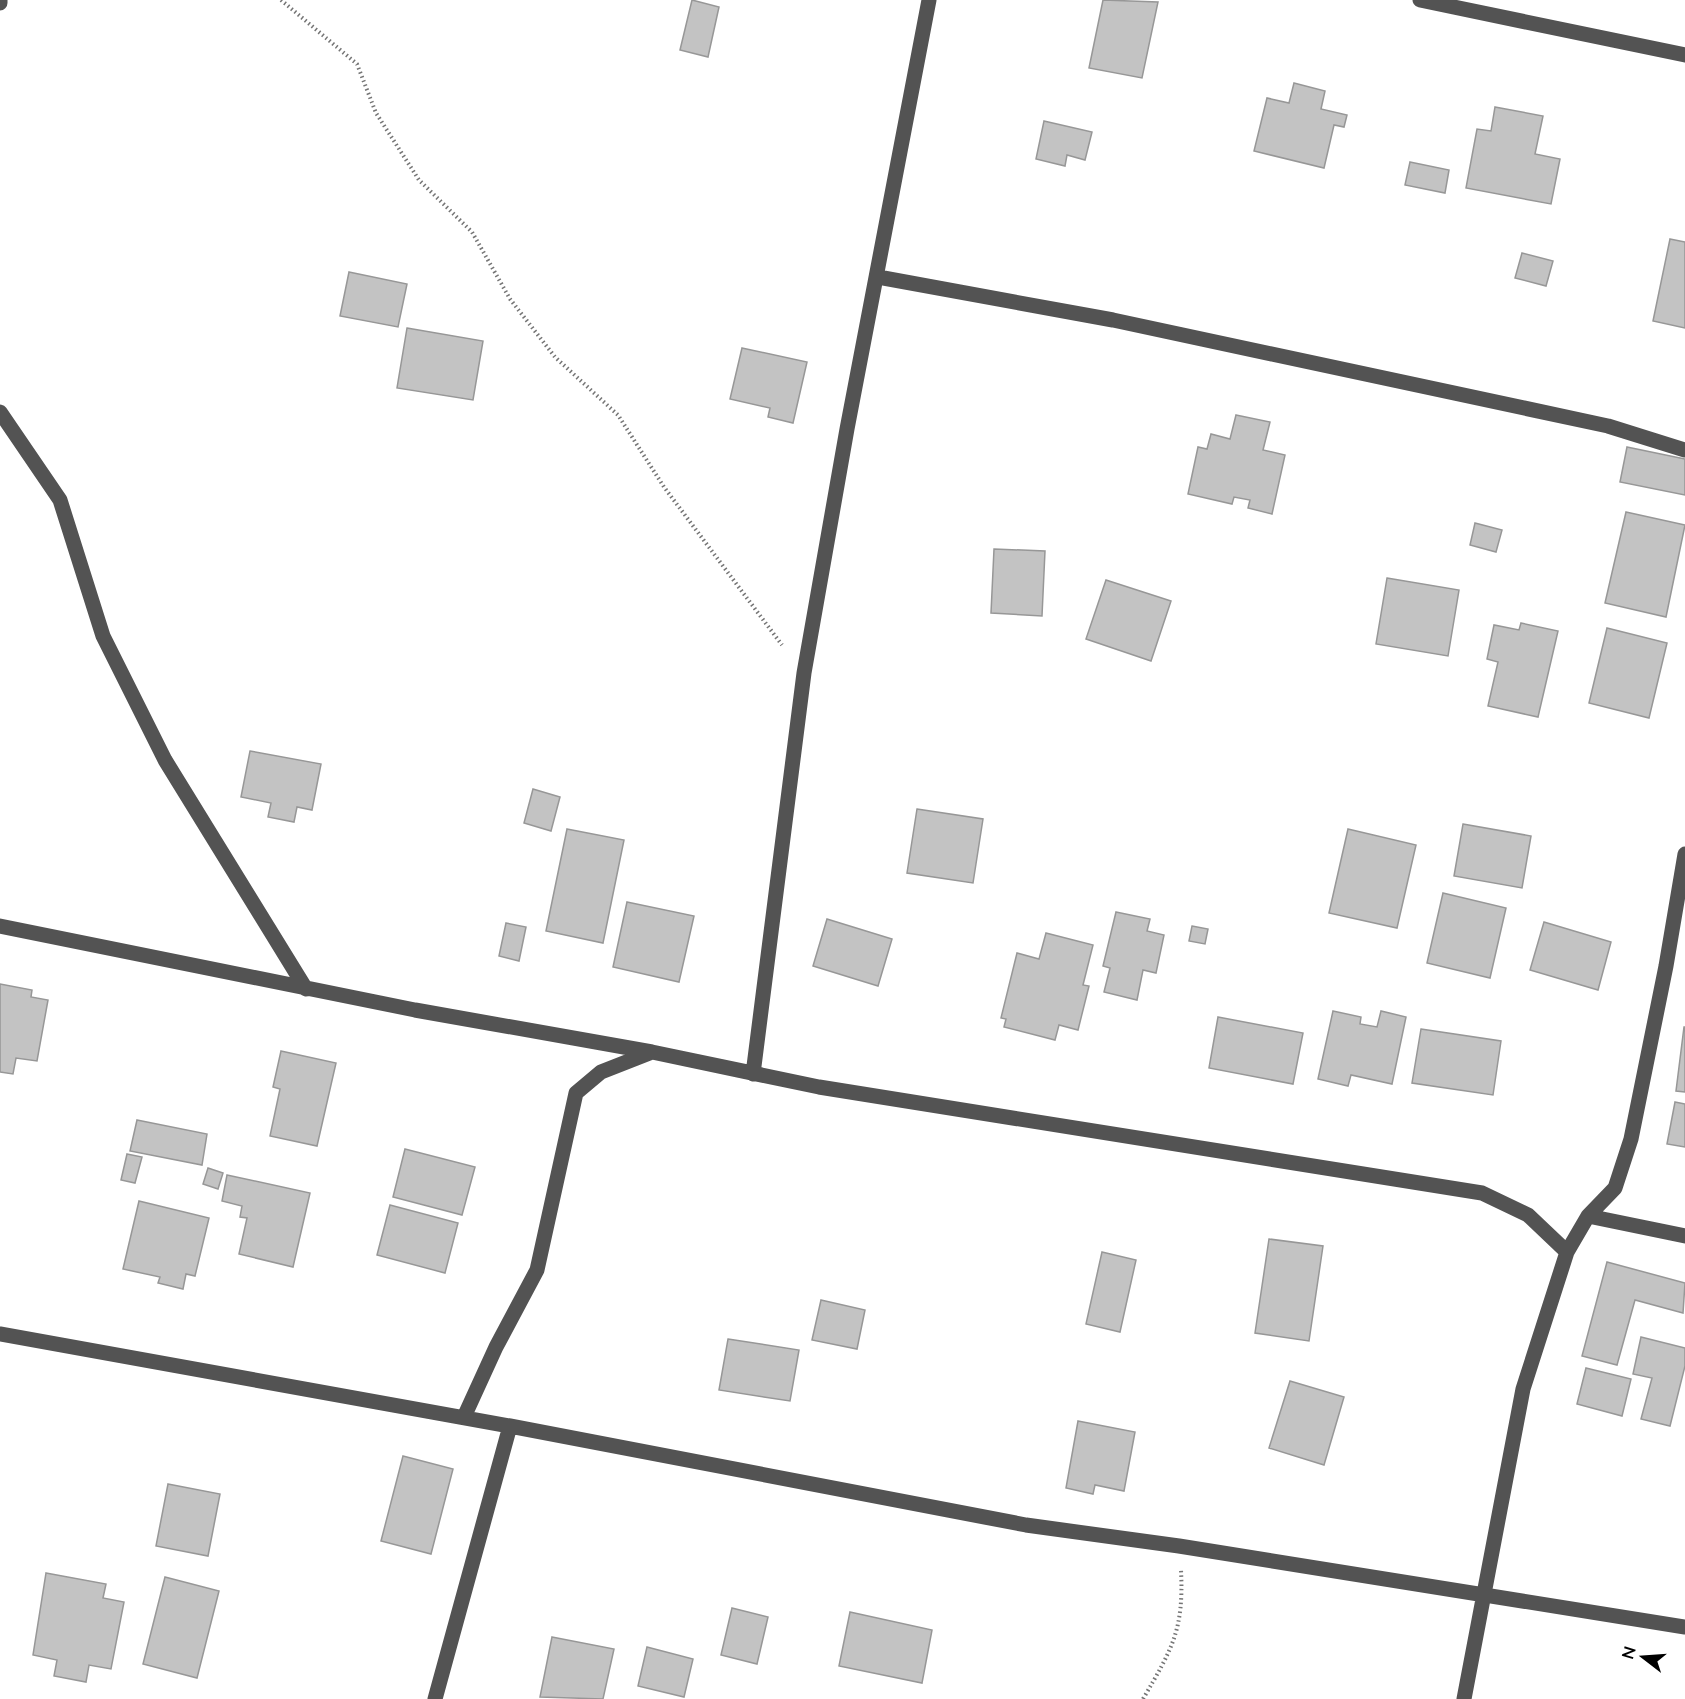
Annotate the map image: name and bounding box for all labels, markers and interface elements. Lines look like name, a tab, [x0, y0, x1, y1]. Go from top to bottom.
north arrow	[1613, 1627, 1673, 1687]
text: N	[1617, 1644, 1639, 1661]

